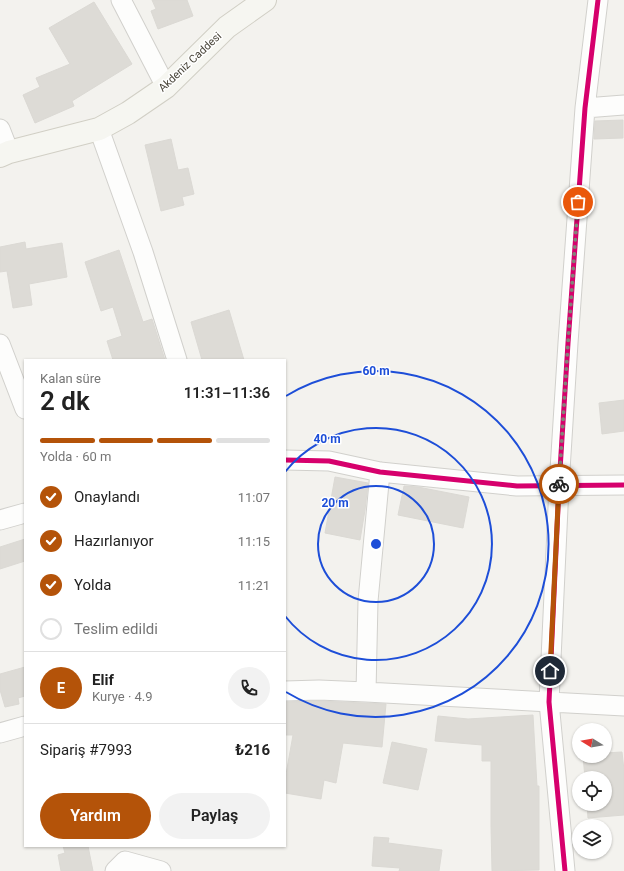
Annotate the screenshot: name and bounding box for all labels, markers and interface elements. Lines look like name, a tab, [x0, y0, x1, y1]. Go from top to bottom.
street label: Akdeniz Caddesi	[156, 30, 224, 94]
pin	[561, 185, 595, 219]
icon: bag	[567, 191, 589, 213]
text: 60 m	[362, 364, 390, 378]
text: Kalan süre	[40, 371, 101, 386]
text: 11:31–11:36	[184, 384, 270, 402]
text: 2 dk	[40, 386, 90, 416]
text: 40 m	[313, 432, 341, 446]
text: Yolda · 60 m	[40, 449, 111, 464]
courier	[539, 464, 579, 504]
icon: bike	[548, 473, 570, 495]
icon: check	[40, 486, 62, 508]
text: Onaylandı	[74, 488, 140, 506]
text: 11:07	[238, 490, 270, 505]
text: 20 m	[321, 496, 349, 510]
icon: check	[40, 530, 62, 552]
text: Hazırlanıyor	[74, 532, 154, 550]
text: 11:15	[238, 534, 270, 549]
centre of rings	[369, 537, 383, 551]
icon: check	[40, 574, 62, 596]
text: Yolda	[74, 576, 111, 594]
text: 11:21	[238, 578, 270, 593]
text: Teslim edildi	[74, 620, 158, 638]
pin	[533, 654, 567, 688]
icon: home	[539, 660, 561, 682]
button: phone	[228, 667, 270, 709]
text: Elif	[92, 671, 114, 689]
text: E	[57, 679, 65, 697]
text: Kurye · 4.9	[92, 689, 153, 704]
north arrow	[572, 723, 612, 763]
map controls	[572, 723, 612, 859]
text: Sipariş #7993	[40, 741, 132, 759]
text: ₺216	[235, 741, 270, 759]
button: locate	[572, 771, 612, 811]
button: Yardım	[40, 793, 151, 839]
button: Paylaş	[159, 793, 270, 839]
button: layers	[572, 819, 612, 859]

